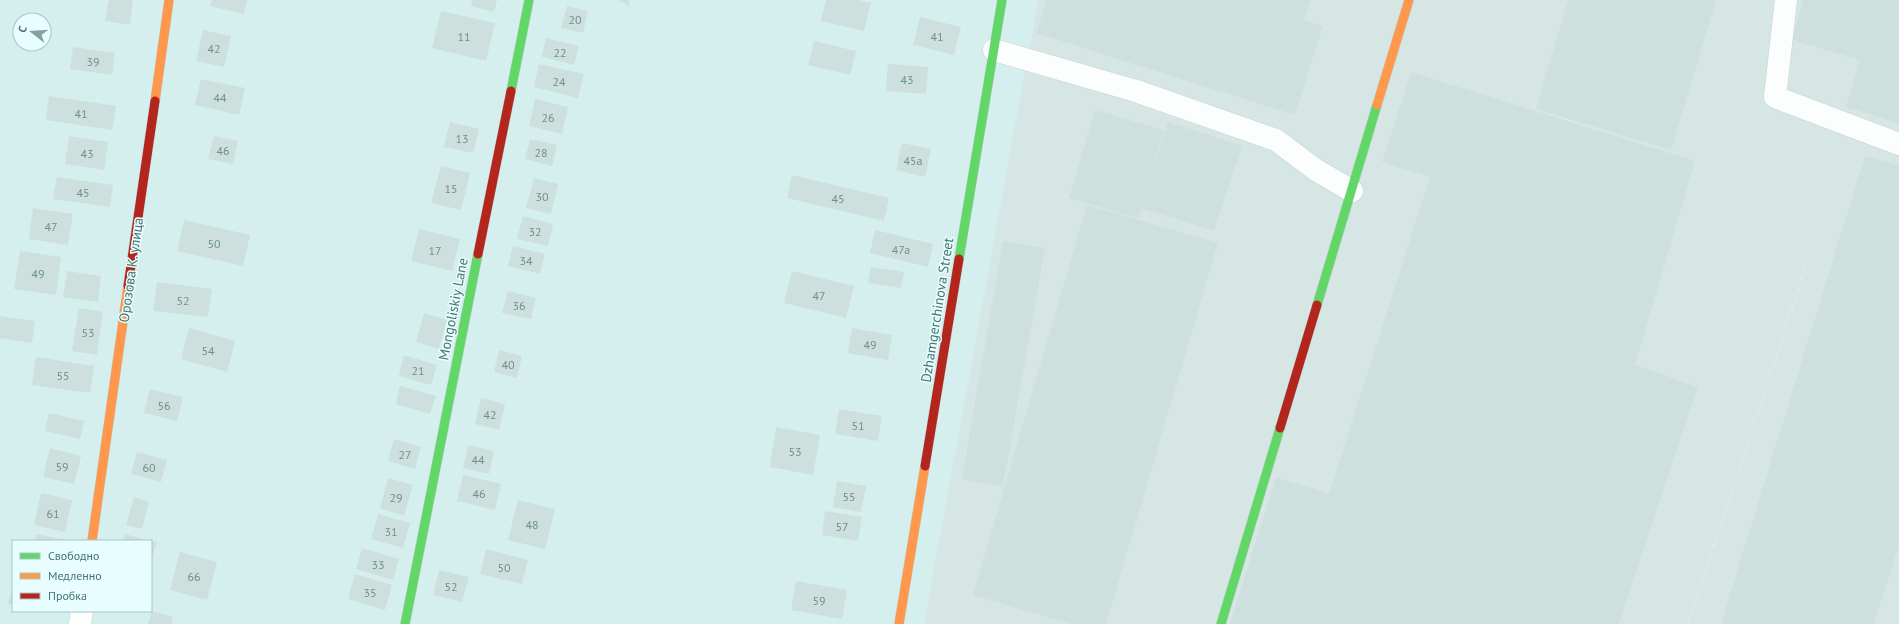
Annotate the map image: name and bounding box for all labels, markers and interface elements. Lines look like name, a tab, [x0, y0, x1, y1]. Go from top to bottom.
north arrow	[12, 12, 52, 52]
house number: 20	[568, 12, 582, 27]
text: С	[15, 24, 30, 34]
house number: 11	[457, 29, 471, 44]
house number: 41	[930, 29, 944, 44]
house number: 42	[207, 41, 221, 56]
house number: 22	[553, 45, 567, 60]
house number: 39	[86, 54, 100, 69]
house number: 43	[900, 72, 914, 87]
house number: 24	[552, 74, 566, 89]
house number: 44	[213, 90, 227, 105]
house number: 41	[74, 106, 88, 121]
house number: 26	[541, 110, 555, 125]
house number: 13	[455, 131, 469, 146]
house number: 46	[216, 143, 230, 158]
house number: 28	[534, 145, 548, 160]
house number: 43	[80, 146, 94, 161]
house number: 45a	[903, 153, 923, 168]
house number: 15	[444, 181, 458, 196]
house number: 45	[76, 185, 90, 200]
house number: 30	[535, 189, 549, 204]
house number: 45	[831, 191, 845, 206]
street label: Орозова К. улица	[115, 216, 147, 324]
house number: 47	[44, 219, 58, 234]
house number: 32	[528, 224, 542, 239]
house number: 50	[207, 236, 221, 251]
street label: Dzhamgerchinova Street	[917, 236, 957, 384]
house number: 47a	[892, 242, 910, 257]
house number: 17	[428, 243, 442, 258]
house number: 34	[519, 253, 533, 268]
street label: Mongoliskiy Lane	[434, 256, 472, 362]
house number: 49	[31, 266, 45, 281]
house number: 47	[812, 288, 826, 303]
house number: 52	[176, 293, 190, 308]
house number: 36	[512, 298, 526, 313]
house number: 53	[81, 325, 95, 340]
house number: 49	[863, 337, 877, 352]
house number: 54	[201, 343, 215, 358]
house number: 40	[501, 357, 515, 372]
house number: 21	[411, 363, 425, 378]
house number: 55	[56, 368, 70, 383]
house number: 56	[157, 398, 171, 413]
house number: 42	[483, 407, 497, 422]
house number: 51	[851, 418, 865, 433]
house number: 53	[788, 444, 802, 459]
house number: 27	[398, 447, 412, 462]
house number: 44	[471, 452, 485, 467]
house number: 59	[55, 459, 69, 474]
house number: 60	[142, 460, 156, 475]
house number: 46	[472, 486, 486, 501]
house number: 55	[842, 489, 856, 504]
house number: 29	[389, 490, 403, 505]
house number: 61	[46, 506, 60, 521]
house number: 48	[525, 517, 539, 532]
house number: 57	[835, 519, 849, 534]
house number: 31	[384, 524, 398, 539]
legend	[12, 540, 152, 612]
text: Свободно	[48, 548, 99, 563]
house number: 33	[371, 557, 385, 572]
house number: 50	[497, 560, 511, 575]
text: Медленно	[48, 568, 102, 583]
house number: 66	[187, 569, 201, 584]
house number: 52	[444, 579, 458, 594]
house number: 35	[363, 585, 377, 600]
text: Пробка	[48, 588, 87, 603]
house number: 59	[812, 593, 826, 608]

